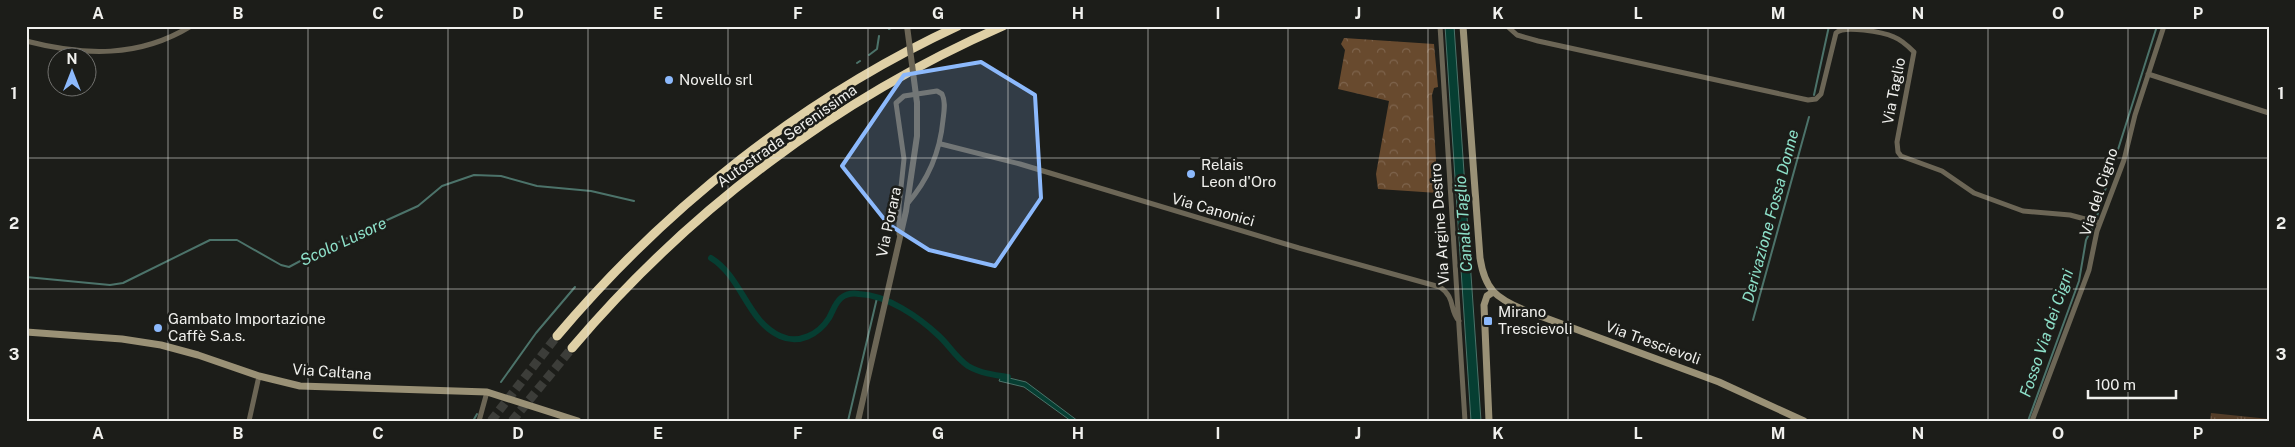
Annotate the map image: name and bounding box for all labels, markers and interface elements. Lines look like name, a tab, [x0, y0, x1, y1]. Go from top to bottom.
text: A	[92, 4, 104, 23]
text: B	[233, 4, 244, 23]
text: C	[372, 4, 384, 23]
text: D	[512, 4, 524, 23]
text: E	[653, 4, 663, 23]
text: F	[793, 4, 803, 23]
text: G	[932, 4, 944, 23]
text: H	[1072, 4, 1084, 23]
text: I	[1216, 4, 1220, 23]
text: J	[1355, 4, 1361, 23]
text: K	[1492, 4, 1504, 23]
text: L	[1633, 4, 1643, 23]
text: M	[1771, 4, 1785, 23]
text: N	[1912, 4, 1924, 23]
text: O	[2052, 4, 2064, 23]
text: P	[2193, 4, 2203, 23]
north arrow	[48, 48, 98, 98]
text: N	[67, 51, 77, 67]
street label: Via Taglio	[1879, 56, 1908, 126]
place label: Novello srl	[679, 71, 753, 88]
marker: Novello srl	[663, 74, 675, 86]
street label: Autostrada Serenissima	[714, 81, 860, 190]
text: 1	[11, 84, 17, 103]
text: 1	[2278, 84, 2284, 103]
water label: Derivazione Fossa Donne	[1738, 127, 1803, 305]
street label: Via del Cigno	[2076, 146, 2121, 238]
place label: Relais Leon d'Oro	[1201, 156, 1276, 190]
street label: Via Argine Destro	[1427, 162, 1452, 286]
marker: Relais Leon d'Oro	[1185, 168, 1197, 180]
water label: Canale Taglio	[1451, 175, 1476, 273]
street label: Via Porara	[873, 185, 904, 259]
street label: Via Canonici	[1170, 190, 1257, 229]
water label: Scolo Lusore	[297, 213, 390, 270]
text: 2	[9, 214, 19, 233]
text: 2	[2276, 214, 2286, 233]
water label: Fosso Via dei Cigni	[2016, 267, 2077, 400]
place label: Mirano Trescievoli	[1498, 303, 1572, 337]
place label: Gambato Importazione Caffè S.a.s.	[168, 310, 326, 344]
marker: Mirano Trescievoli	[1482, 315, 1494, 327]
street label: Via Trescievoli	[1603, 317, 1703, 368]
marker: Gambato Importazione Caffè S.a.s.	[152, 322, 164, 334]
text: 3	[9, 345, 19, 364]
text: 3	[2276, 345, 2286, 364]
street label: Via Caltana	[292, 360, 372, 383]
scale bar	[2088, 367, 2175, 399]
text: 100 m	[2095, 376, 2136, 393]
text: A	[92, 424, 104, 443]
text: B	[233, 424, 244, 443]
text: C	[372, 424, 384, 443]
text: D	[512, 424, 524, 443]
text: E	[653, 424, 663, 443]
text: F	[793, 424, 803, 443]
text: G	[932, 424, 944, 443]
text: H	[1072, 424, 1084, 443]
text: I	[1216, 424, 1220, 443]
text: J	[1355, 424, 1361, 443]
text: K	[1492, 424, 1504, 443]
text: L	[1633, 424, 1643, 443]
text: M	[1771, 424, 1785, 443]
text: N	[1912, 424, 1924, 443]
text: O	[2052, 424, 2064, 443]
text: P	[2193, 424, 2203, 443]

